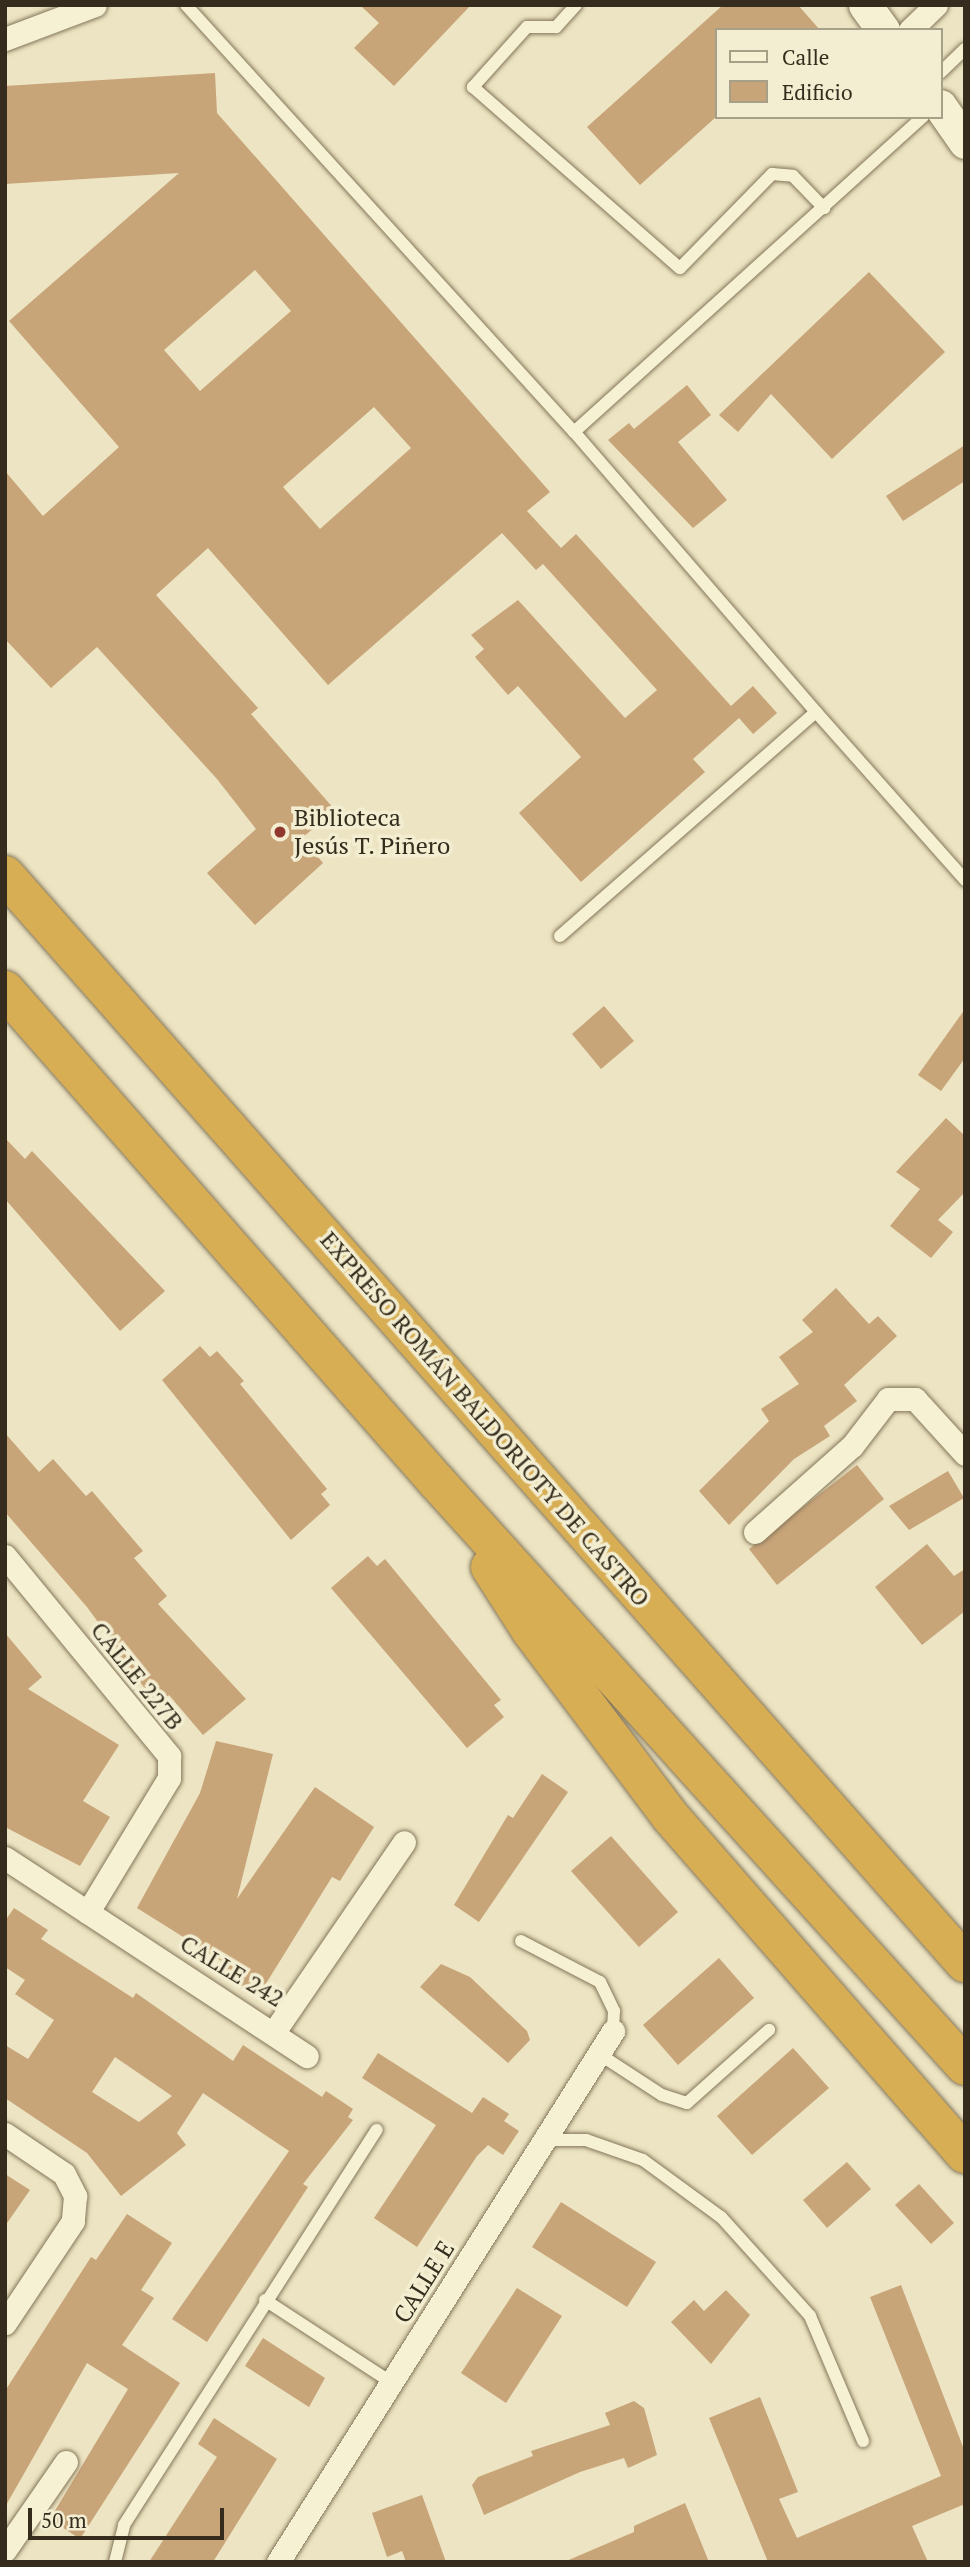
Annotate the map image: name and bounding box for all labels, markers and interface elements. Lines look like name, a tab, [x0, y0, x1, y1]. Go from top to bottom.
legend	[715, 28, 942, 119]
text: Calle	[782, 43, 829, 71]
text: Edificio	[782, 78, 853, 106]
place label: Biblioteca Jesús T. Piñero	[294, 804, 451, 860]
marker: Biblioteca Jesús T. Piñero	[272, 824, 288, 840]
street label: EXPRESO ROMÁN BALDORIOTY DE CASTRO	[314, 1226, 656, 1612]
street label: CALLE 227B	[85, 1616, 189, 1736]
street label: CALLE 242	[175, 1929, 289, 2013]
street label: CALLE E	[388, 2236, 460, 2328]
scale bar	[32, 2494, 228, 2538]
text: 50 m	[41, 2506, 87, 2534]

